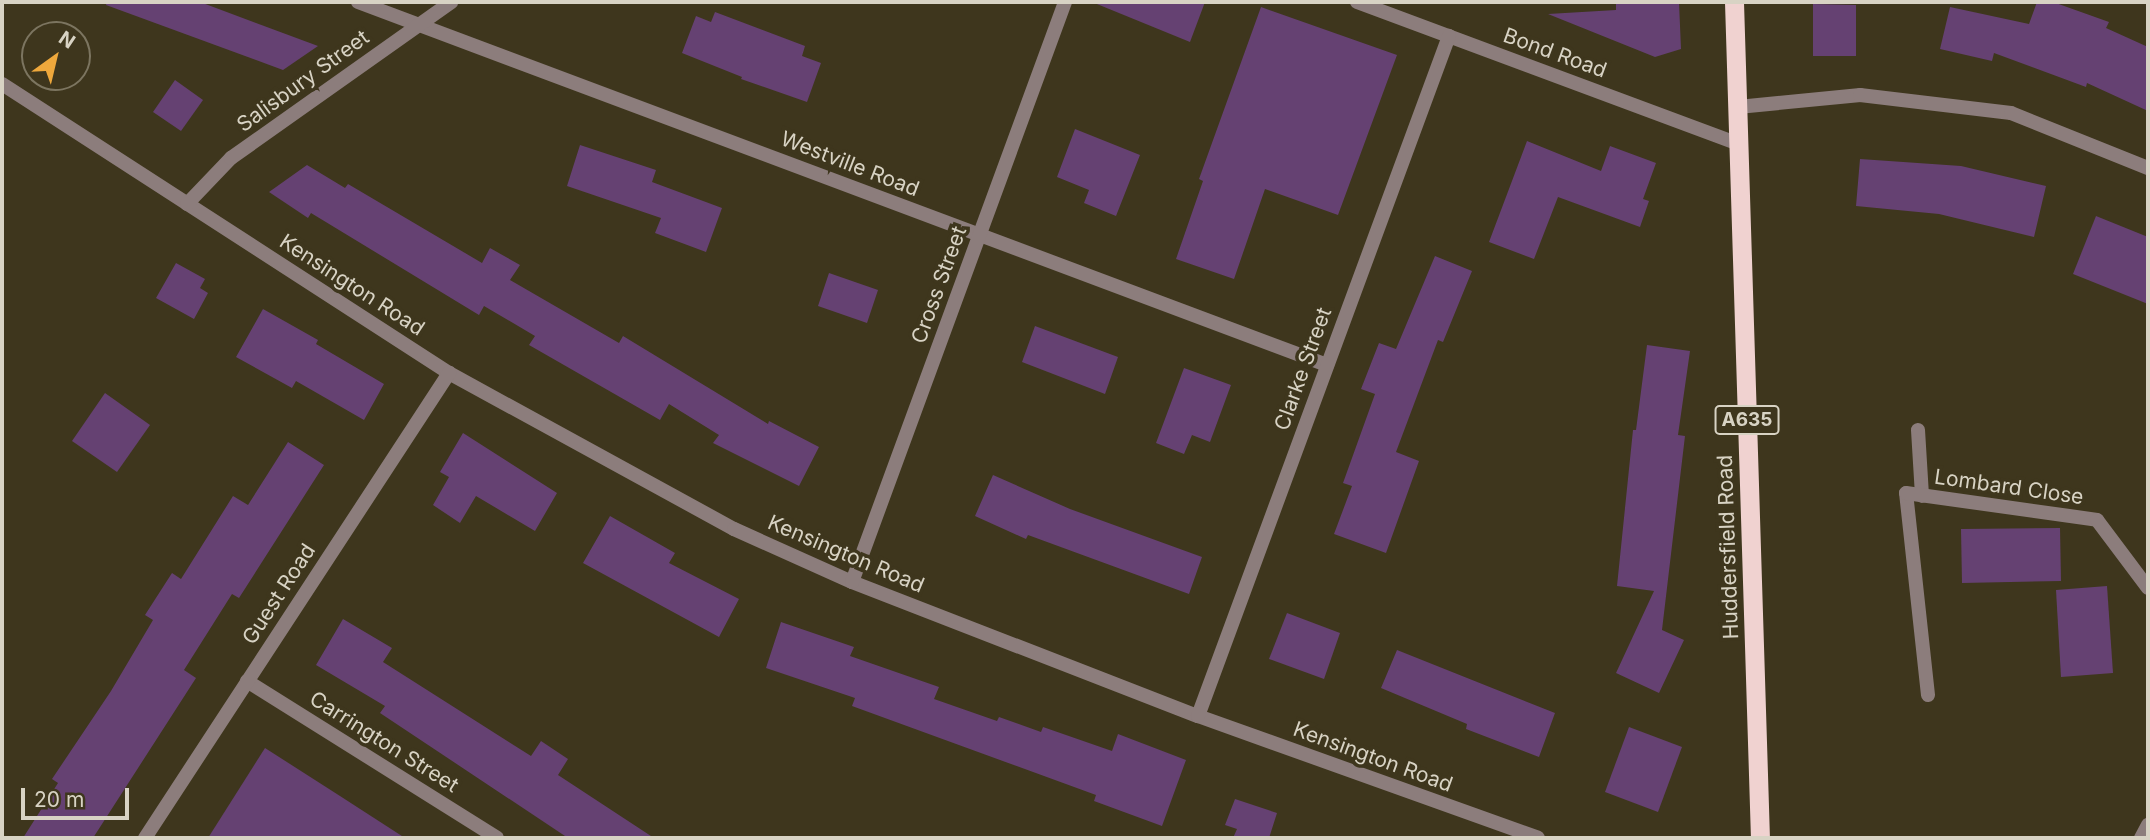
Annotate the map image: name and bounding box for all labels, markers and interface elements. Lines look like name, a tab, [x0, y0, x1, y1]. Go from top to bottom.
north arrow	[21, 21, 91, 91]
street label: Bond Road	[1500, 23, 1610, 83]
street label: Salisbury Street	[232, 25, 374, 137]
text: N	[54, 26, 79, 53]
street label: Westville Road	[777, 126, 923, 202]
street label: Cross Street	[906, 223, 972, 347]
street label: Kensington Road	[275, 229, 429, 341]
street label: Clarke Street	[1269, 304, 1337, 434]
road number: A635	[1714, 404, 1780, 436]
street label: Huddersfield Road	[1712, 454, 1744, 640]
street label: Lombard Close	[1933, 464, 2085, 510]
street label: Kensington Road	[764, 510, 928, 598]
street label: Guest Road	[237, 539, 321, 649]
street label: Carrington Street	[305, 686, 463, 798]
street label: Kensington Road	[1290, 716, 1456, 798]
scale bar	[24, 774, 133, 818]
text: 20 m	[34, 787, 84, 812]

